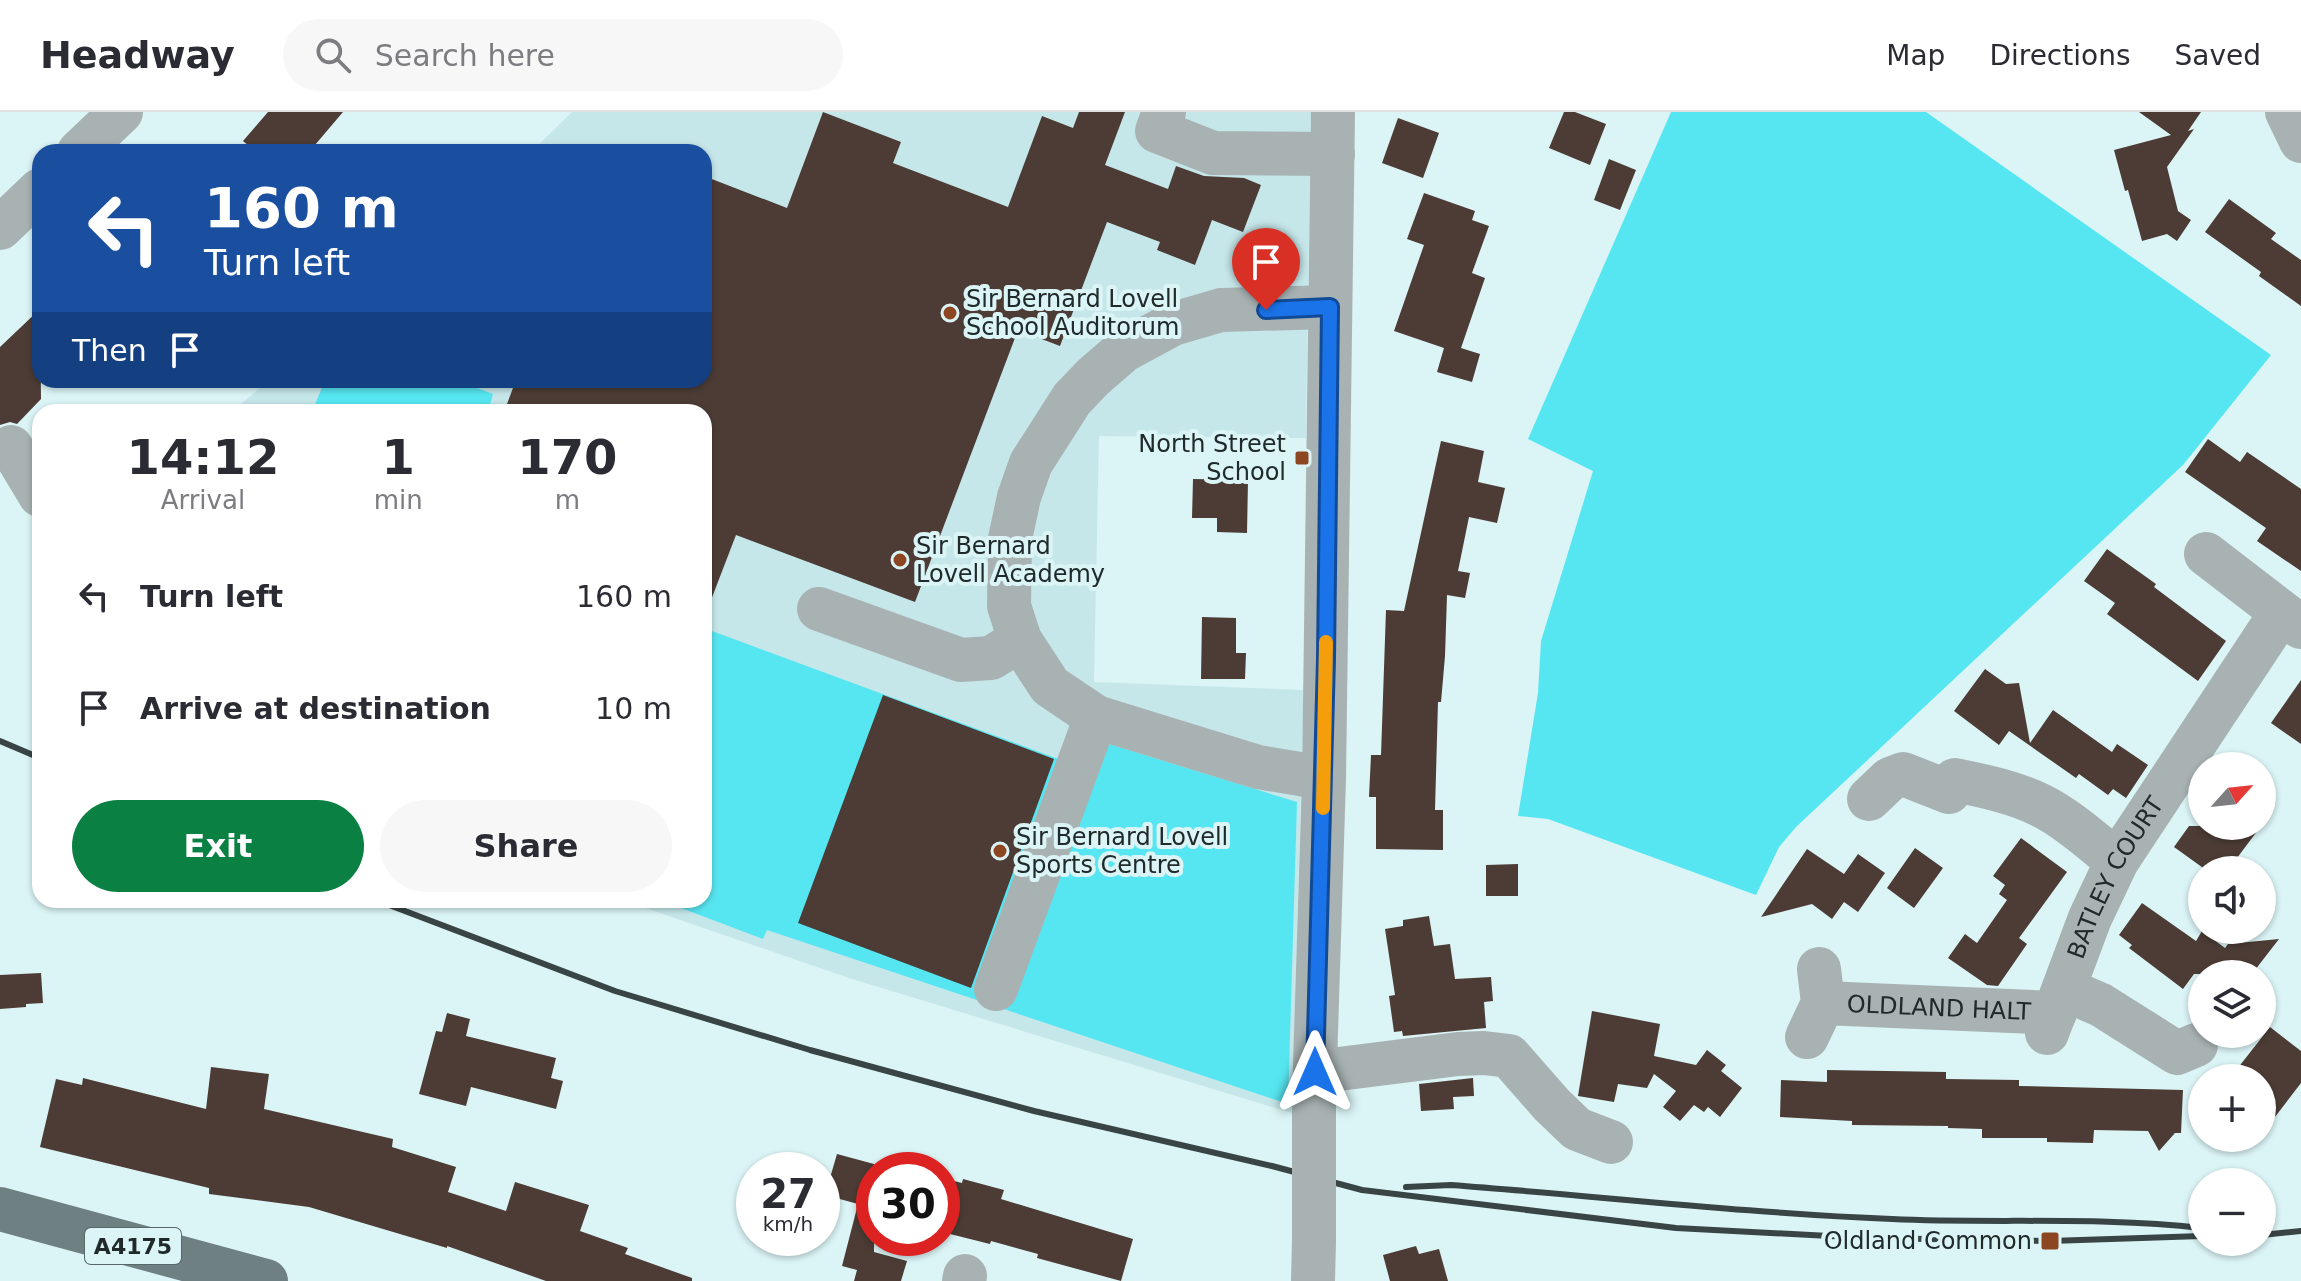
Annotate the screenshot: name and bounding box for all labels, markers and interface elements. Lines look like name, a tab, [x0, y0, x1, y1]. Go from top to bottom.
search box	[283, 19, 843, 91]
text: Headway	[40, 33, 235, 77]
icon: search	[311, 33, 355, 77]
text: Search here	[375, 38, 555, 73]
text: Map	[1886, 39, 1945, 72]
text: Directions	[1989, 39, 2130, 72]
text: Saved	[2174, 39, 2261, 72]
text: 160 m	[204, 175, 399, 240]
icon: left	[72, 176, 176, 280]
pin	[1232, 228, 1300, 310]
icon: arrive	[1244, 240, 1288, 284]
text: Turn left	[204, 242, 350, 283]
place label: Sir Bernard Lovell School Auditorum	[966, 285, 1179, 341]
marker: Sir Bernard Lovell School Auditorum	[941, 304, 959, 322]
icon: arrive	[163, 328, 207, 372]
text: Then	[72, 333, 147, 368]
text: 14:12	[126, 429, 279, 485]
text: 1	[382, 429, 415, 485]
text: 170	[517, 429, 617, 485]
place label: North Street School	[1138, 430, 1286, 486]
marker: North Street School	[1293, 449, 1311, 467]
text: Arrival	[161, 485, 245, 515]
text: min	[374, 485, 423, 515]
text: m	[555, 485, 580, 515]
place label: Sir Bernard Lovell Academy	[916, 532, 1105, 588]
marker: Sir Bernard Lovell Academy	[891, 551, 909, 569]
icon: left	[72, 574, 116, 618]
text: Turn left	[140, 579, 283, 614]
text: 160 m	[576, 579, 672, 614]
icon: arrive	[72, 686, 116, 730]
text: Arrive at destination	[140, 691, 491, 726]
text: 10 m	[595, 691, 672, 726]
north arrow	[2188, 752, 2276, 840]
map controls	[2188, 752, 2276, 1256]
street label: BATLEY COURT	[2062, 791, 2170, 963]
button: Exit	[72, 800, 364, 892]
button: Share	[380, 800, 672, 892]
place label: Sir Bernard Lovell Sports Centre	[1016, 823, 1228, 879]
marker: Sir Bernard Lovell Sports Centre	[991, 842, 1009, 860]
button: sound	[2188, 856, 2276, 944]
button: layers	[2188, 960, 2276, 1048]
street label: OLDLAND HALT	[1846, 990, 2032, 1026]
position arrow	[1273, 1030, 1357, 1114]
button: +	[2188, 1064, 2276, 1152]
speed limit sign: 30	[856, 1152, 960, 1256]
button: −	[2188, 1168, 2276, 1256]
text: 27	[760, 1171, 816, 1217]
text: km/h	[763, 1212, 813, 1236]
place label: Oldland Common	[1824, 1227, 2032, 1255]
road number: A4175	[85, 1228, 181, 1264]
marker: Oldland Common	[2039, 1230, 2061, 1252]

